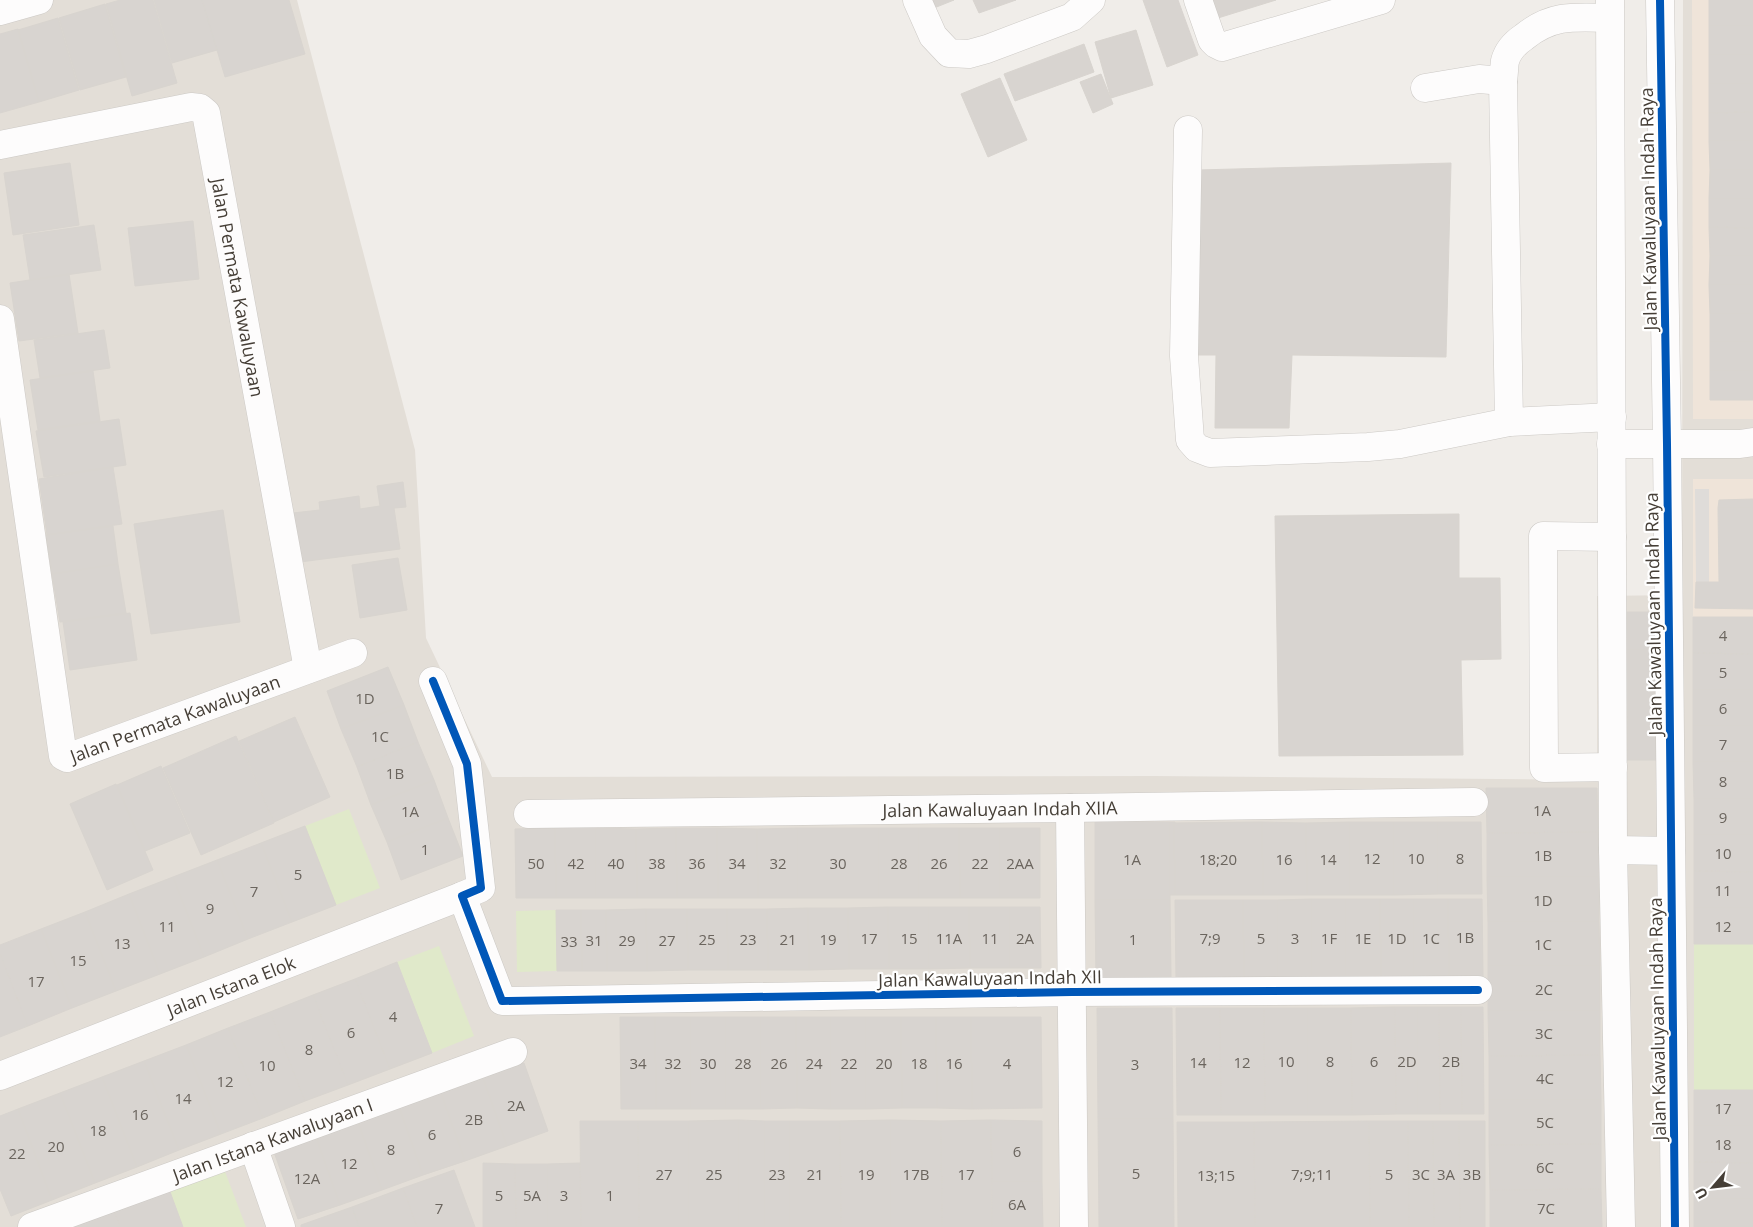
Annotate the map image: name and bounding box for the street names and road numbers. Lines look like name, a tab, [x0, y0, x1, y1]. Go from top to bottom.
street label: Jalan Kawaluyaan Indah Raya	[1634, 87, 1662, 333]
street label: Jalan Permata Kawaluyaan	[206, 174, 270, 399]
street label: Jalan Kawaluyaan Indah Raya	[1639, 492, 1667, 738]
street label: Jalan Permata Kawaluyaan	[65, 669, 283, 769]
street label: Jalan Kawaluyaan Indah XIIA	[880, 795, 1118, 822]
street label: Jalan Kawaluyaan Indah Raya	[1643, 897, 1671, 1143]
street label: Jalan Istana Elok	[162, 950, 299, 1023]
street label: Jalan Kawaluyaan Indah XII	[876, 964, 1102, 992]
street label: Jalan Istana Kawaluyaan I	[167, 1092, 376, 1188]

